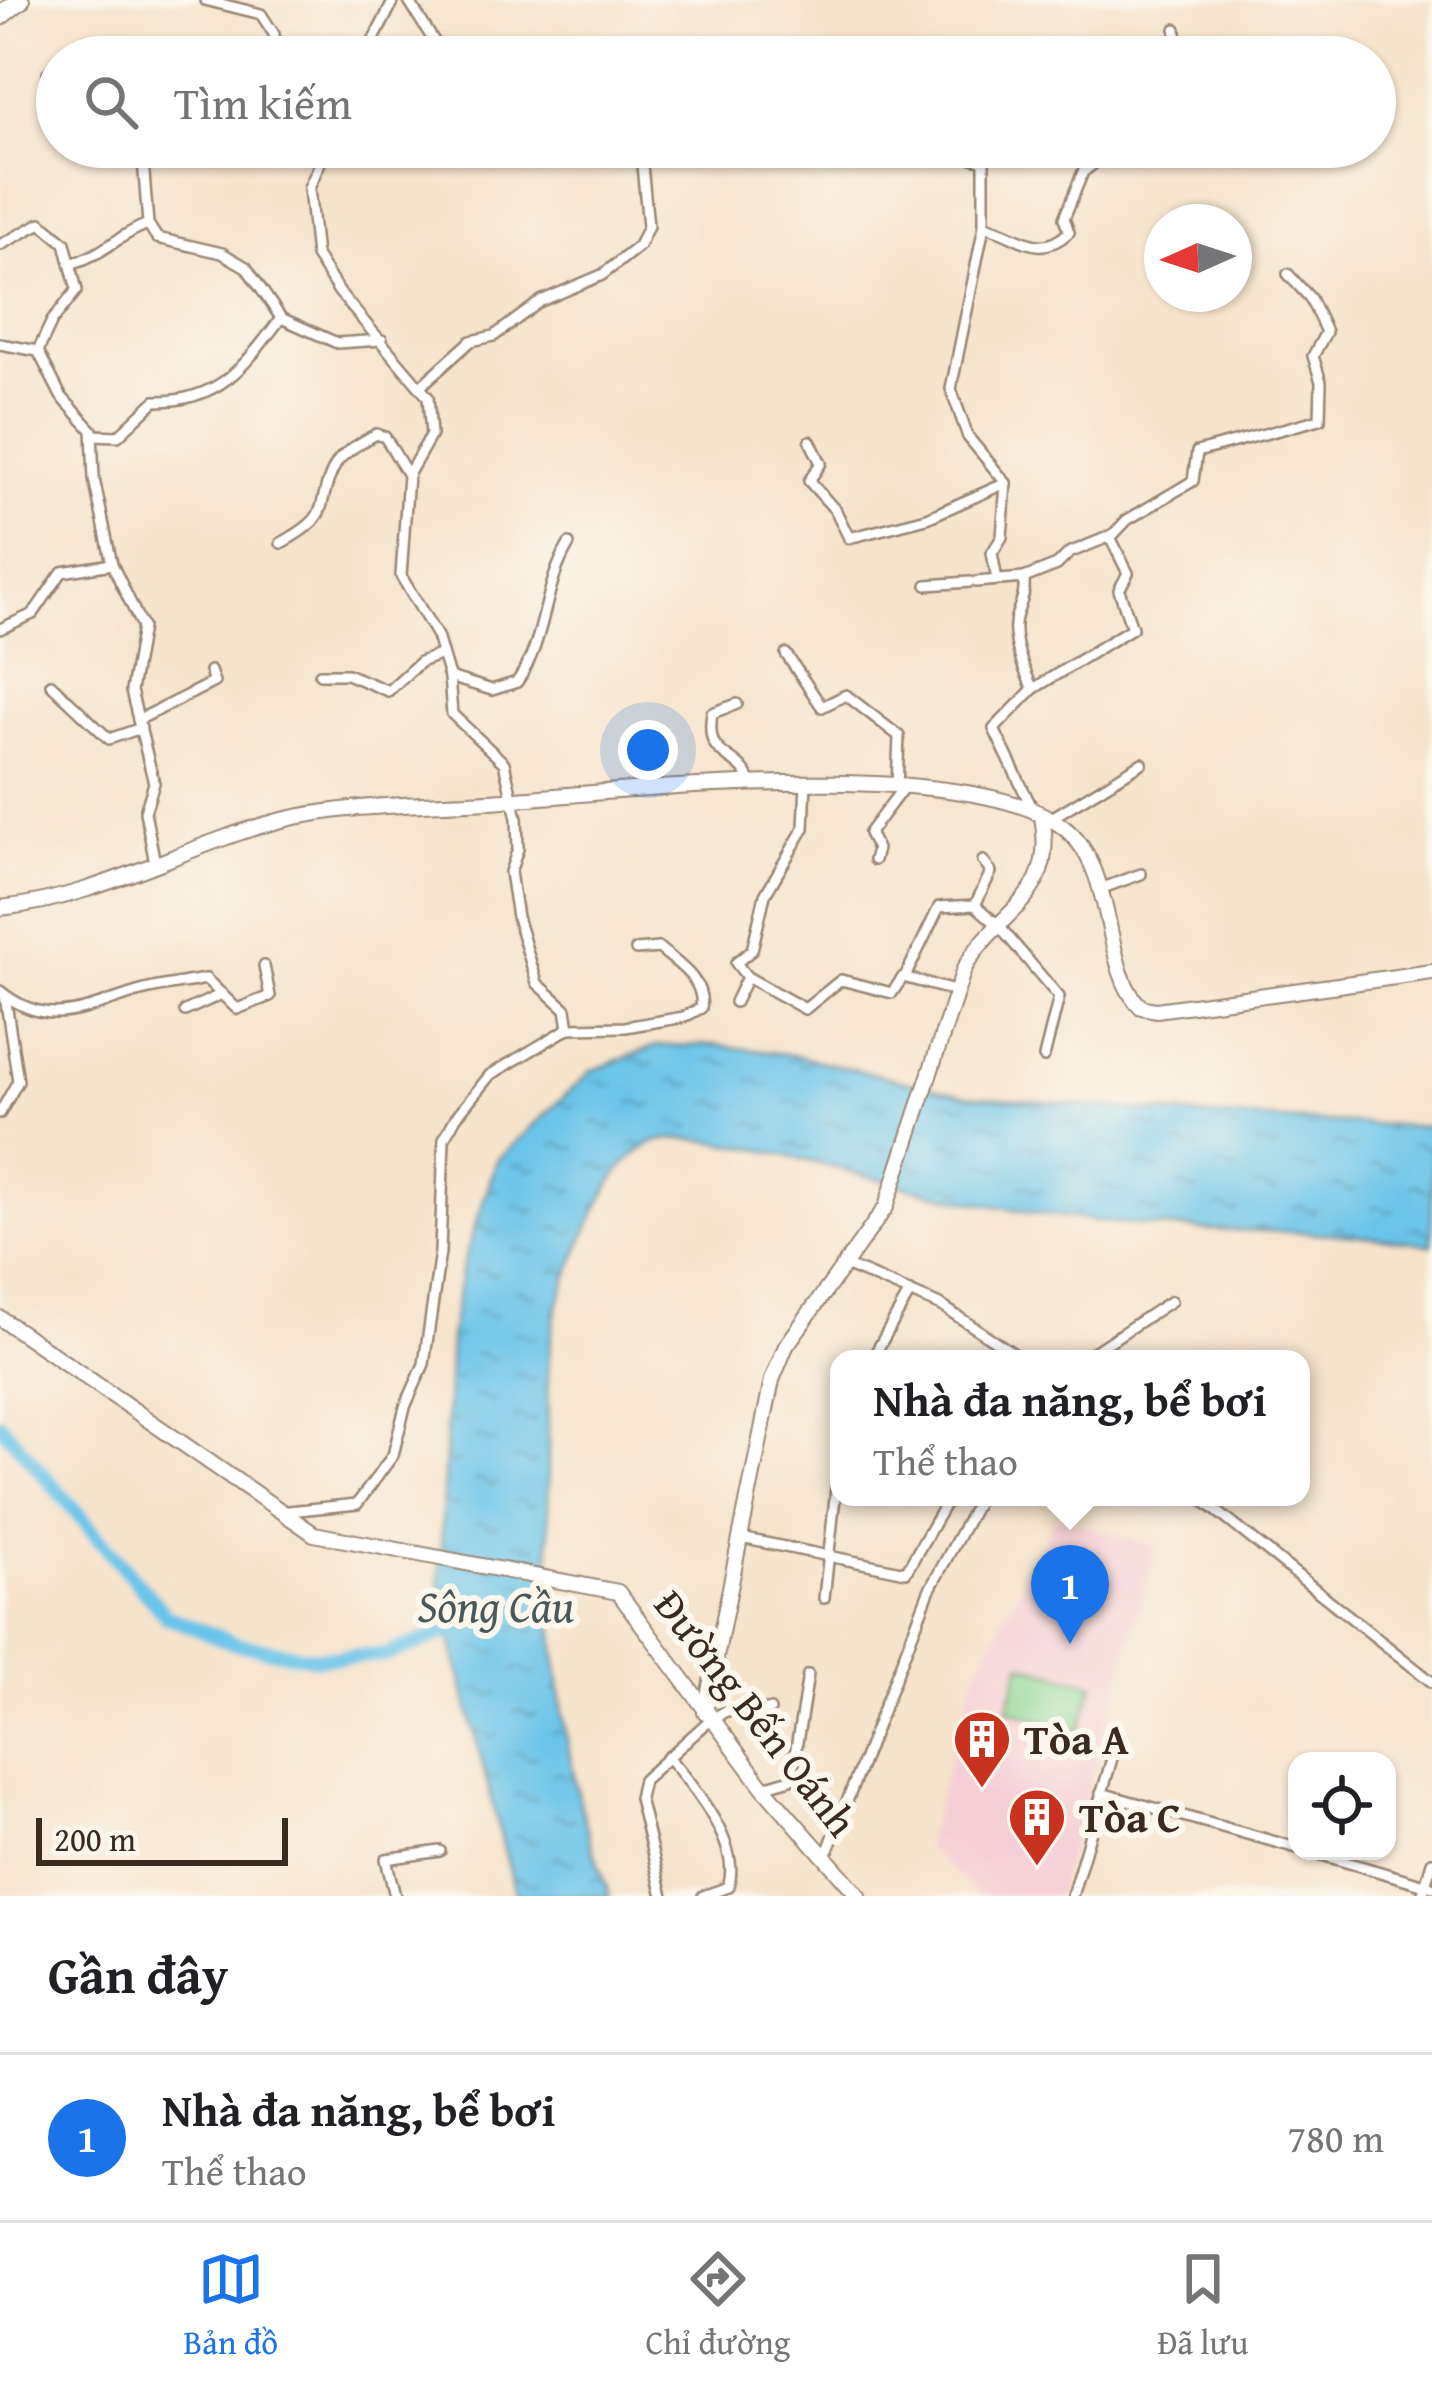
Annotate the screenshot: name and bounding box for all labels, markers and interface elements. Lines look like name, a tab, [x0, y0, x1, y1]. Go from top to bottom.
search box	[36, 36, 1396, 168]
icon: search	[78, 69, 144, 135]
text: Tìm kiếm	[174, 70, 352, 135]
north arrow	[1144, 204, 1252, 312]
your location	[618, 720, 678, 780]
popup	[830, 1350, 1310, 1506]
text: Nhà đa năng, bể bơi	[873, 1367, 1267, 1432]
text: Thể thao	[873, 1432, 1018, 1489]
pin: 1	[1031, 1545, 1109, 1644]
water label: Sông Cầu	[417, 1573, 575, 1638]
street label: Đường Bến Oánh	[641, 1576, 872, 1849]
building icon: Tòa A	[951, 1708, 1013, 1790]
place label: Tòa A	[1024, 1708, 1129, 1769]
map controls	[1288, 1752, 1396, 1860]
button: locate	[1288, 1752, 1396, 1860]
building icon: Tòa C	[1006, 1786, 1068, 1868]
place label: Tòa C	[1079, 1786, 1181, 1847]
scale bar	[36, 1812, 288, 1865]
text: 200 m	[54, 1815, 136, 1863]
text: Gần đây	[48, 1937, 228, 2012]
text: Nhà đa năng, bể bơi	[162, 2077, 555, 2142]
text: 1	[77, 2109, 97, 2166]
text: 780 m	[1287, 2109, 1384, 2166]
text: Thể thao	[162, 2142, 307, 2199]
tab: Bản đồ	[184, 2246, 278, 2366]
tab: Chỉ đường	[645, 2246, 790, 2366]
tab: Đã lưu	[1157, 2246, 1248, 2366]

